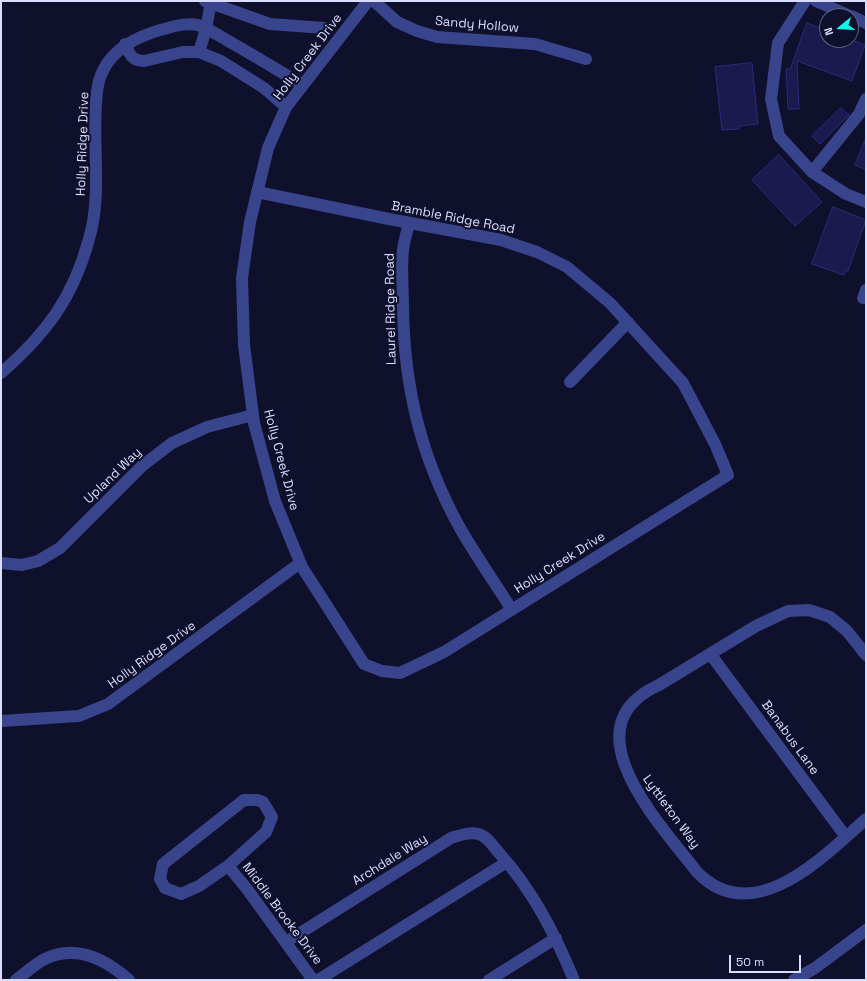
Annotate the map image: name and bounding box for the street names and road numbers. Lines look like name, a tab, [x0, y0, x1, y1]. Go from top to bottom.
street label: Holly Creek Drive	[270, 11, 346, 103]
street label: Sandy Hollow	[434, 14, 520, 36]
street label: Holly Ridge Drive	[73, 92, 93, 196]
street label: Bramble Ridge Road	[390, 198, 516, 238]
street label: Laurel Ridge Road	[382, 253, 400, 365]
street label: Holly Creek Drive	[260, 408, 302, 512]
street label: Upland Way	[81, 445, 145, 507]
street label: Holly Creek Drive	[512, 529, 608, 597]
street label: Holly Ridge Drive	[105, 618, 199, 692]
street label: Banabus Lane	[758, 698, 822, 778]
street label: Lyttleton Way	[639, 772, 703, 852]
street label: Archdale Way	[350, 831, 430, 889]
street label: Middle Brooke Drive	[239, 860, 325, 968]

